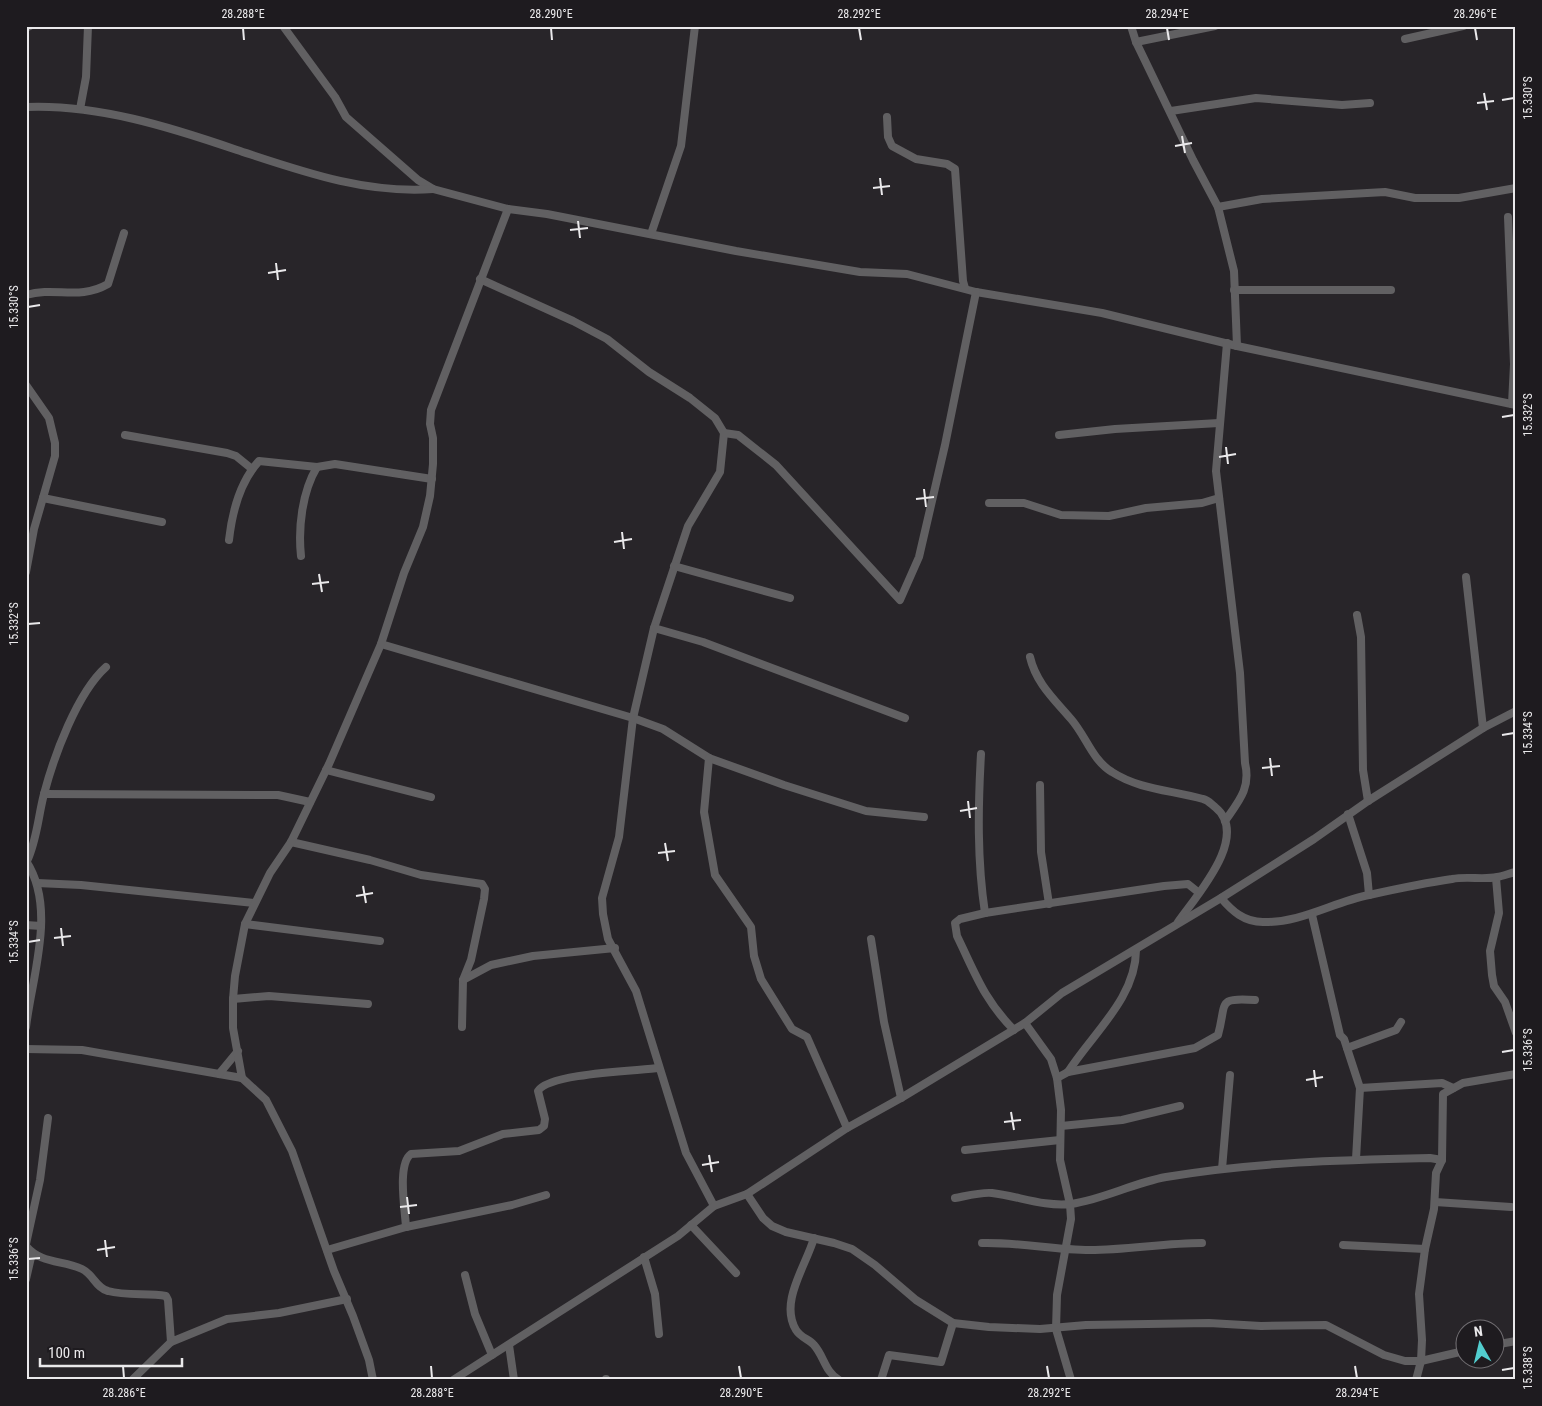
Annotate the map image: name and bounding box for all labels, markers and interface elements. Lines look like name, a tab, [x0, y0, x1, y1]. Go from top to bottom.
text: 28.288°E	[221, 7, 265, 21]
text: 28.290°E	[529, 7, 573, 21]
text: 28.292°E	[837, 7, 881, 21]
text: 28.294°E	[1145, 7, 1189, 21]
text: 28.296°E	[1453, 7, 1497, 21]
text: 15.330°S	[1521, 76, 1535, 120]
text: 15.330°S	[7, 285, 21, 329]
text: 15.332°S	[1521, 393, 1535, 437]
text: 15.332°S	[7, 602, 21, 646]
text: 15.334°S	[1521, 711, 1535, 755]
text: 15.334°S	[7, 920, 21, 964]
text: 15.336°S	[1521, 1028, 1535, 1072]
text: 15.336°S	[7, 1237, 21, 1281]
north arrow	[1454, 1318, 1504, 1368]
text: N	[1473, 1323, 1484, 1340]
scale bar	[40, 1336, 182, 1368]
text: 100 m	[48, 1344, 85, 1362]
text: 15.338°S	[1521, 1346, 1535, 1390]
text: 28.286°E	[102, 1386, 146, 1400]
text: 28.288°E	[410, 1386, 454, 1400]
text: 28.290°E	[719, 1386, 763, 1400]
text: 28.292°E	[1027, 1386, 1071, 1400]
text: 28.294°E	[1335, 1386, 1379, 1400]

